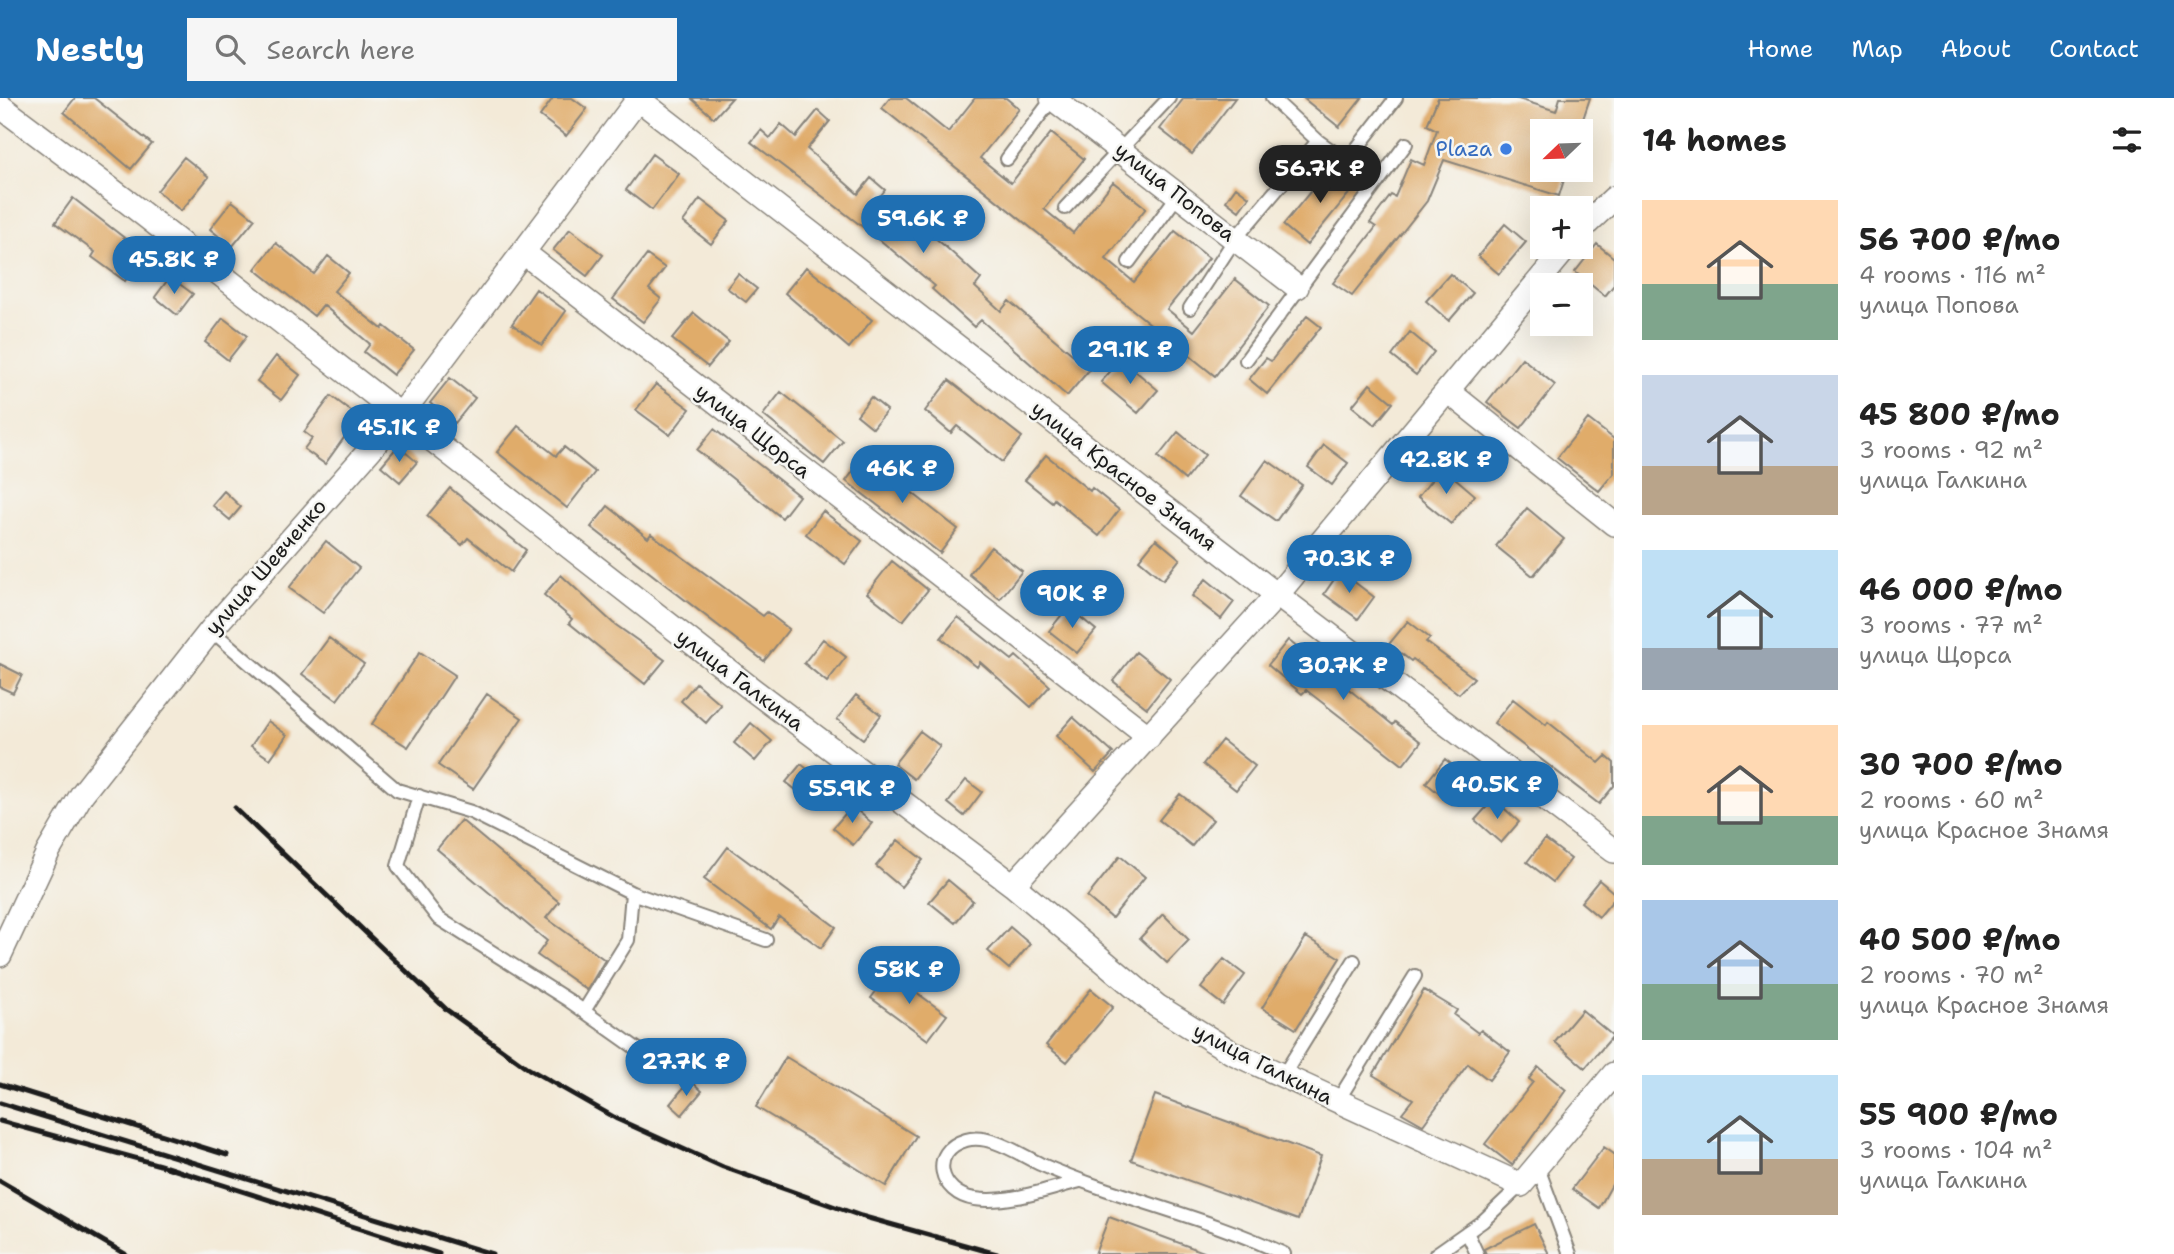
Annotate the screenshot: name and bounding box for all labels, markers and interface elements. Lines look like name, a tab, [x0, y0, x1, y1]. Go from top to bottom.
search box	[187, 18, 677, 81]
text: Nestly	[35, 27, 145, 72]
icon: search	[211, 30, 249, 68]
text: Search here	[267, 32, 415, 67]
text: Home	[1747, 33, 1813, 65]
text: Map	[1851, 33, 1903, 65]
text: About	[1941, 33, 2011, 65]
text: Contact	[2049, 33, 2139, 65]
north arrow	[1530, 119, 1592, 182]
map controls	[1530, 119, 1593, 336]
text: 14 homes	[1642, 120, 1787, 161]
icon: filters	[2108, 121, 2146, 159]
place label: Plaza	[1435, 135, 1492, 163]
street label: улица Попова	[1109, 136, 1241, 248]
marker: Plaza	[1498, 141, 1514, 157]
pin: 56.7K ₽	[1255, 146, 1385, 205]
text: 56.7K ₽	[1275, 153, 1365, 183]
pin: 59.6K ₽	[858, 195, 988, 255]
button: +	[1530, 196, 1593, 259]
text: 59.6K ₽	[877, 203, 969, 233]
text: 56 700 ₽/mo	[1859, 219, 2061, 260]
icon: home	[1698, 228, 1782, 312]
pin: 45.8K ₽	[109, 236, 239, 296]
text: 45.8K ₽	[129, 244, 219, 274]
text: 4 rooms · 116 m²	[1859, 260, 2046, 290]
button: −	[1530, 273, 1593, 336]
text: улица Попова	[1859, 290, 2019, 320]
pin: 29.1K ₽	[1065, 327, 1195, 386]
text: 29.1K ₽	[1087, 334, 1173, 364]
street label: улица Щорса	[689, 377, 817, 485]
text: 45 800 ₽/mo	[1859, 394, 2060, 435]
street label: улица Красное Знамя	[1025, 395, 1223, 557]
icon: home	[1698, 403, 1782, 487]
pin: 45.1K ₽	[334, 404, 464, 464]
text: 45.1K ₽	[357, 412, 441, 442]
text: 3 rooms · 92 m²	[1859, 435, 2043, 465]
pin: 42.8K ₽	[1381, 436, 1511, 496]
text: 42.8K ₽	[1400, 444, 1492, 474]
pin: 46K ₽	[853, 446, 951, 505]
text: 46K ₽	[866, 453, 938, 483]
text: улица Галкина	[1859, 465, 2027, 495]
street label: улица Шевченко	[199, 493, 333, 641]
pin: 70.3K ₽	[1284, 536, 1414, 595]
text: 70.3K ₽	[1303, 543, 1395, 573]
text: 46 000 ₽/mo	[1859, 569, 2063, 610]
pin: 90K ₽	[1023, 570, 1121, 630]
text: 90K ₽	[1036, 578, 1108, 608]
icon: home	[1698, 578, 1782, 662]
text: 3 rooms · 77 m²	[1859, 610, 2043, 640]
street label: улица Галкина	[670, 623, 810, 737]
text: улица Щорса	[1859, 640, 2012, 670]
pin: 30.7K ₽	[1278, 642, 1408, 702]
text: 30.7K ₽	[1298, 650, 1388, 680]
text: 30 700 ₽/mo	[1859, 744, 2063, 785]
icon: home	[1698, 753, 1782, 837]
pin: 40.5K ₽	[1432, 762, 1562, 821]
pin: 55.9K ₽	[787, 766, 917, 825]
text: 40.5K ₽	[1451, 769, 1543, 799]
text: 55.9K ₽	[808, 773, 896, 803]
text: 2 rooms · 60 m²	[1859, 785, 2044, 815]
text: улица Красное Знамя	[1859, 815, 2109, 845]
text: 40 500 ₽/mo	[1859, 919, 2061, 960]
icon: home	[1698, 928, 1782, 1012]
pin: 58K ₽	[860, 946, 958, 1006]
text: 58K ₽	[874, 954, 944, 984]
text: 2 rooms · 70 m²	[1859, 960, 2044, 990]
text: улица Красное Знамя	[1859, 990, 2109, 1020]
street label: улица Галкина	[1188, 1017, 1338, 1111]
pin: 27.7K ₽	[621, 1038, 751, 1098]
text: 27.7K ₽	[641, 1046, 731, 1076]
text: 55 900 ₽/mo	[1859, 1094, 2058, 1135]
icon: home	[1698, 1103, 1782, 1187]
text: 3 rooms · 104 m²	[1859, 1135, 2052, 1165]
text: улица Галкина	[1859, 1165, 2027, 1195]

